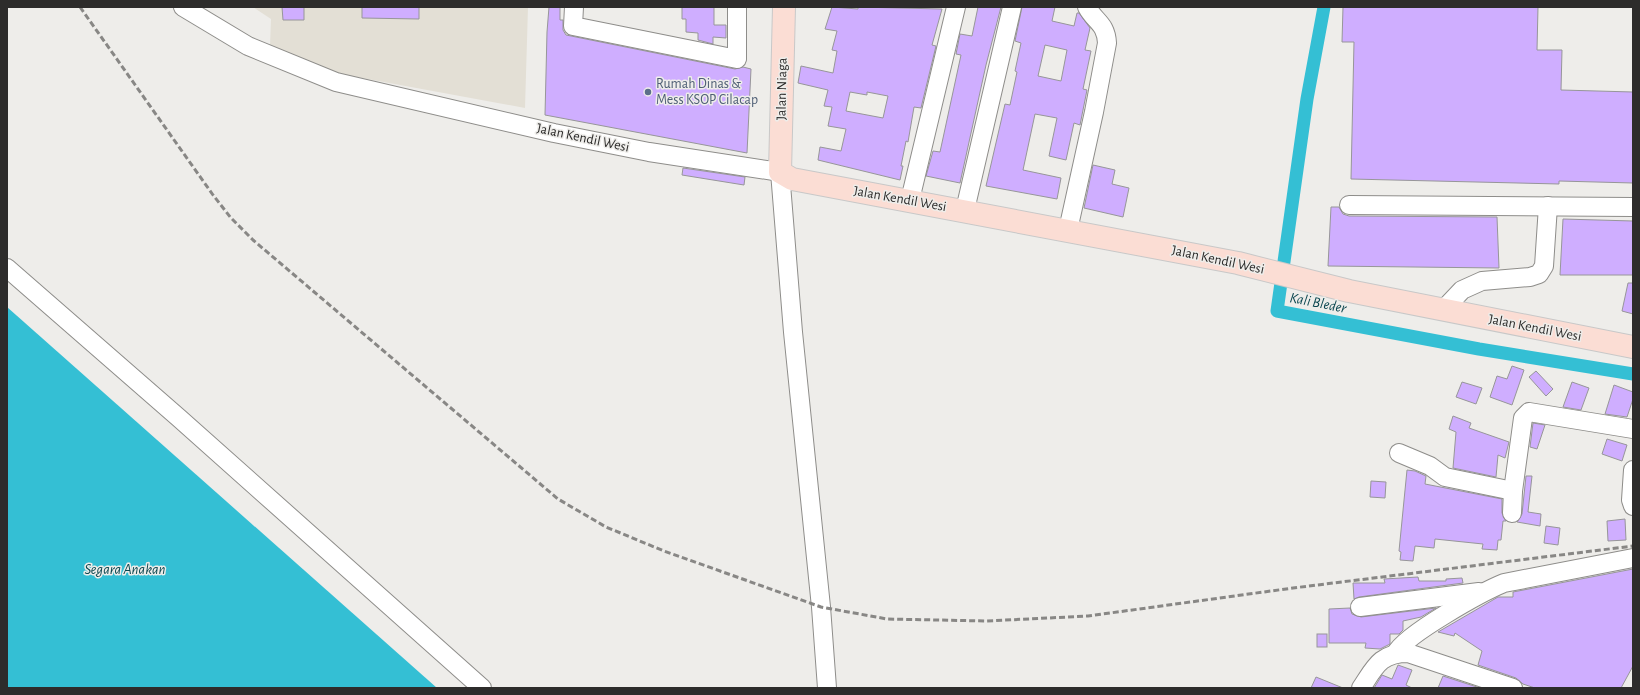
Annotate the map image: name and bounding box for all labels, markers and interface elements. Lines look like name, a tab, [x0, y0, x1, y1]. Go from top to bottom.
street label: Jalan Niaga	[774, 57, 790, 120]
place label: Rumah Dinas & Mess KSOP Cilacap	[656, 77, 758, 107]
marker: Rumah Dinas & Mess KSOP Cilacap	[643, 87, 653, 97]
street label: Jalan Kendil Wesi	[535, 121, 631, 155]
street label: Jalan Kendil Wesi	[852, 184, 948, 214]
street label: Jalan Kendil Wesi	[1170, 243, 1266, 277]
water label: Kali Bleder	[1288, 290, 1349, 316]
street label: Jalan Kendil Wesi	[1487, 312, 1583, 344]
water label: Segara Anakan	[84, 562, 166, 577]

